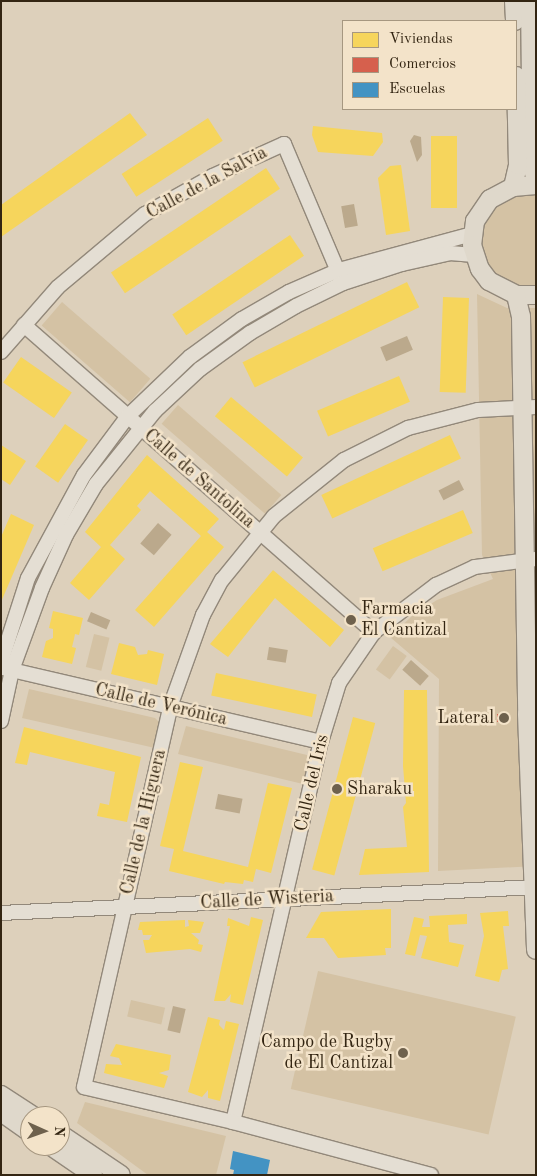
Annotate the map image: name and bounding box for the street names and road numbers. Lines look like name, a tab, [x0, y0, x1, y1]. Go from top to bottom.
street label: Calle de la Salvia	[143, 142, 271, 224]
street label: Calle de Santolina	[139, 425, 259, 533]
street label: Calle de Verónica	[93, 679, 229, 731]
street label: Calle del Iris	[290, 732, 334, 834]
street label: Calle de la Higuera	[117, 747, 171, 897]
street label: Calle de Wisteria	[200, 886, 334, 914]

